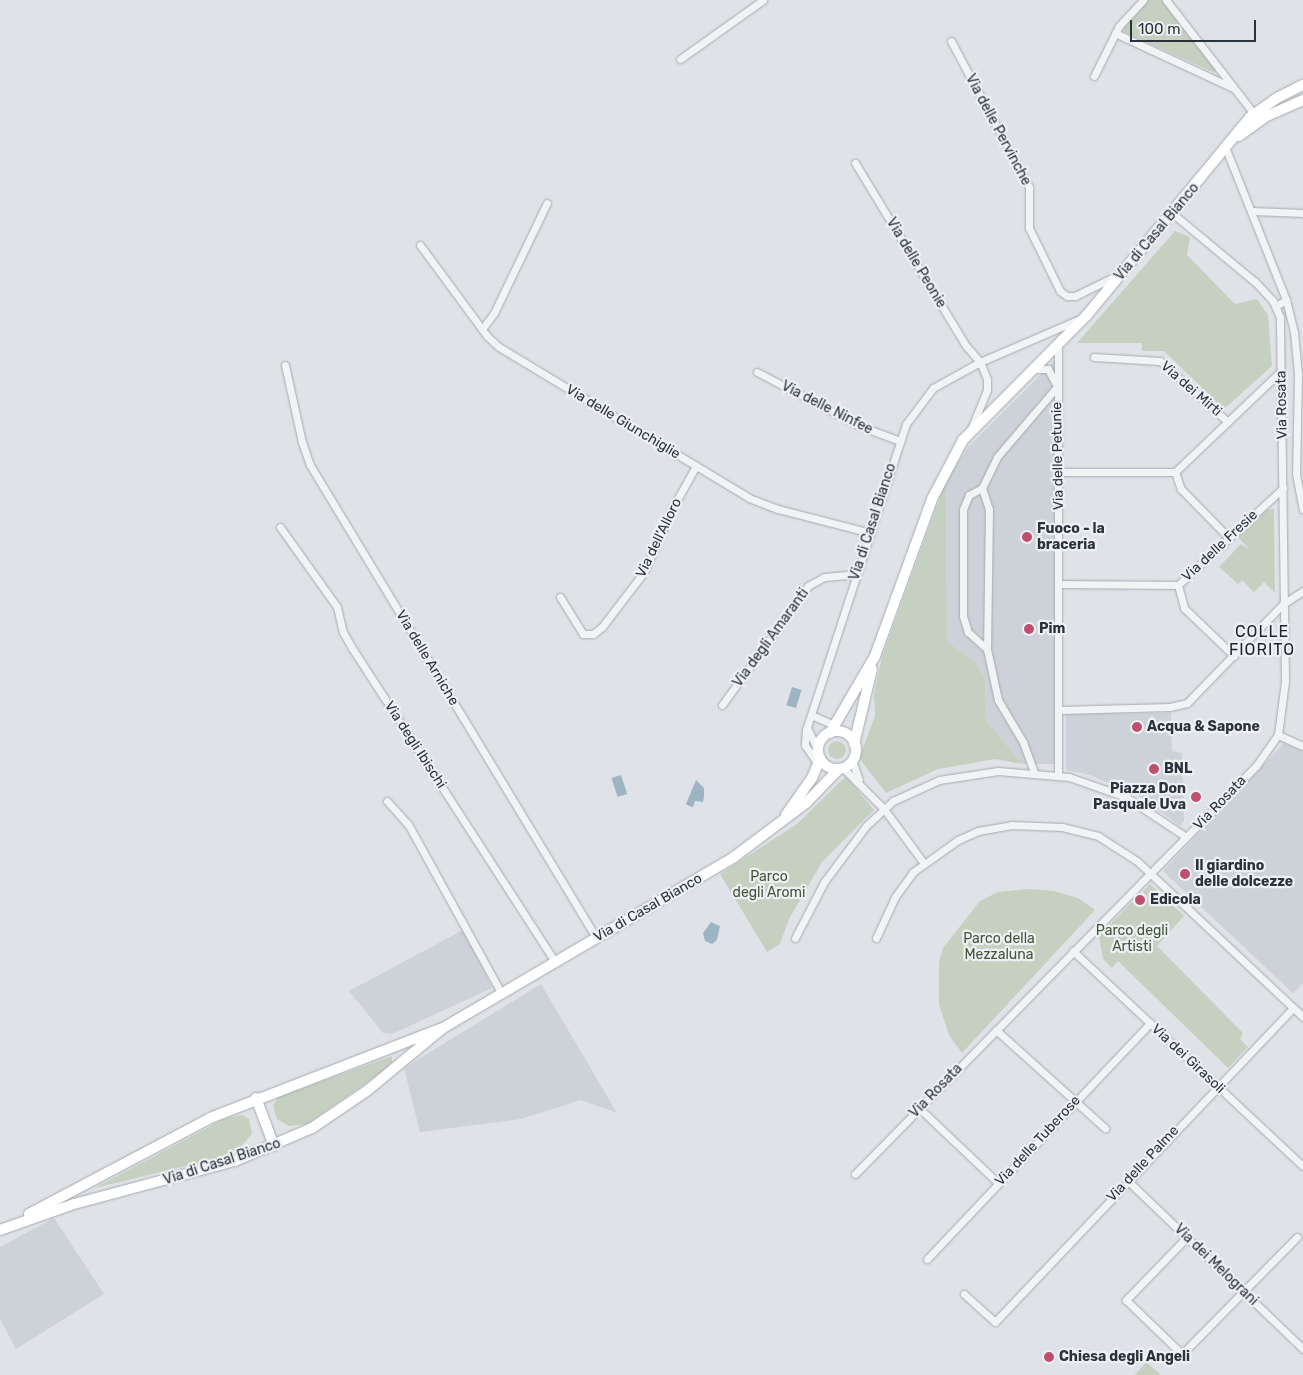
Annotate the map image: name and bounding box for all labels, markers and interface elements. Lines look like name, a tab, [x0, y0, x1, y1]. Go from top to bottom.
scale bar	[1133, 10, 1259, 42]
text: 100 m	[1138, 20, 1180, 38]
street label: Via delle Pervinche	[962, 71, 1034, 189]
street label: Via di Casal Bianco	[1111, 180, 1203, 284]
street label: Via delle Peonie	[882, 215, 950, 311]
street label: Via dei Mirti	[1157, 358, 1225, 420]
street label: Via Rosata	[1273, 370, 1291, 440]
street label: Via delle Ninfee	[778, 378, 876, 438]
street label: Via delle Giunchiglie	[563, 381, 683, 463]
street label: Via delle Petunie	[1049, 402, 1067, 510]
street label: Via di Casal Bianco	[846, 461, 900, 583]
street label: Via dell'Alloro	[633, 496, 685, 580]
street label: Via delle Fresie	[1179, 507, 1261, 585]
place label: Fuoco - la braceria	[1037, 521, 1105, 554]
marker: Fuoco - la braceria	[1021, 531, 1033, 543]
street label: Via degli Amaranti	[729, 585, 813, 691]
street label: Via delle Arniche	[392, 607, 462, 709]
place label: Pim	[1039, 621, 1065, 637]
district label: COLLE FIORITO	[1228, 622, 1296, 660]
marker: Pim	[1023, 623, 1035, 635]
street label: Via degli Ibischi	[381, 698, 449, 792]
place label: Acqua & Sapone	[1147, 719, 1260, 735]
marker: Acqua & Sapone	[1131, 721, 1143, 733]
place label: BNL	[1164, 761, 1192, 777]
marker: BNL	[1148, 763, 1160, 775]
street label: Via Rosata	[1190, 772, 1250, 834]
place label: Piazza Don Pasquale Uva	[1093, 781, 1186, 814]
marker: Piazza Don Pasquale Uva	[1190, 791, 1202, 803]
place label: Il giardino delle dolcezze	[1195, 858, 1293, 890]
marker: Il giardino delle dolcezze	[1179, 868, 1191, 880]
park label: Parco degli Aromi	[732, 869, 806, 902]
street label: Via di Casal Bianco	[591, 870, 705, 946]
place label: Edicola	[1150, 892, 1201, 908]
marker: Edicola	[1134, 894, 1146, 906]
park label: Parco degli Artisti	[1096, 923, 1168, 956]
park label: Parco della Mezzaluna	[963, 931, 1035, 964]
street label: Via dei Girasoli	[1148, 1021, 1228, 1097]
street label: Via Rosata	[906, 1060, 966, 1122]
street label: Via delle Tuberose	[992, 1092, 1084, 1190]
street label: Via delle Palme	[1103, 1122, 1183, 1206]
street label: Via di Casal Bianco	[161, 1135, 283, 1189]
street label: Via dei Melograni	[1171, 1221, 1261, 1309]
place label: Chiesa degli Angeli	[1059, 1349, 1190, 1365]
marker: Chiesa degli Angeli	[1043, 1351, 1055, 1363]

